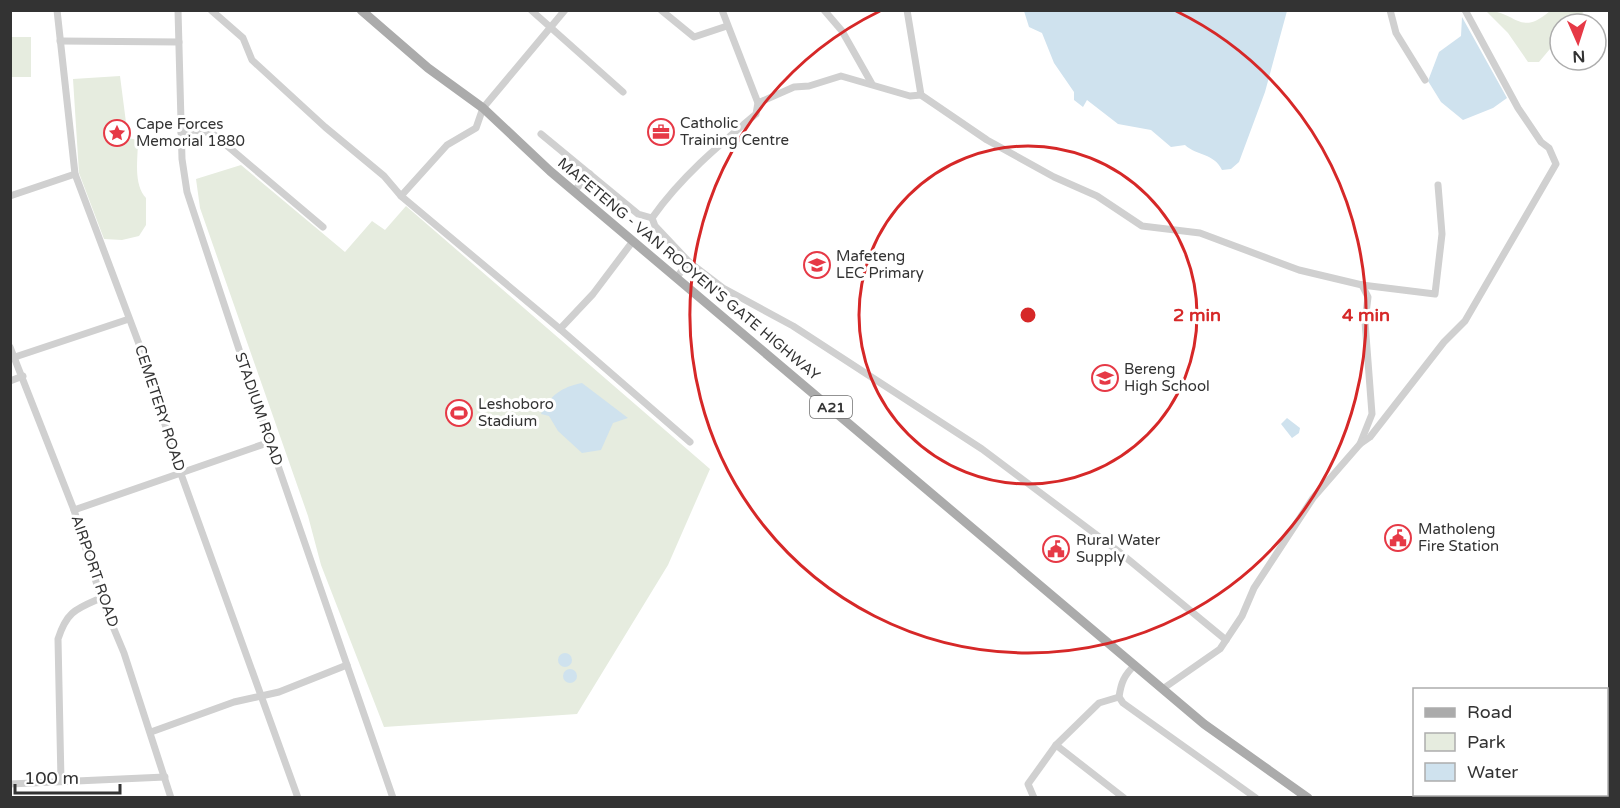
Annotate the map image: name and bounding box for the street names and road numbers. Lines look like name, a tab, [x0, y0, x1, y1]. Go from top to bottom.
street label: MAFETENG - VAN ROOYEN'S GATE HIGHWAY	[554, 154, 824, 384]
street label: CEMETERY ROAD	[131, 342, 189, 474]
street label: STADIUM ROAD	[231, 350, 287, 468]
road number: A21	[810, 396, 852, 418]
street label: AIRPORT ROAD	[67, 513, 123, 629]

